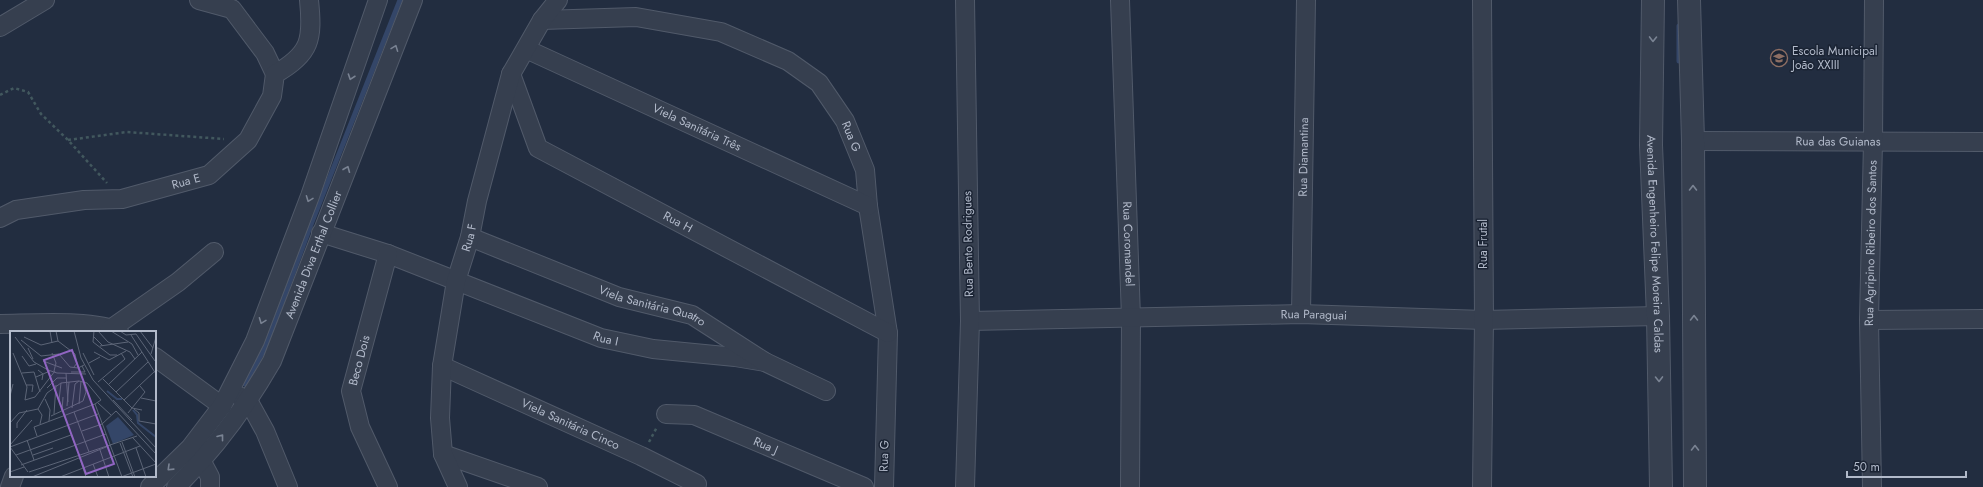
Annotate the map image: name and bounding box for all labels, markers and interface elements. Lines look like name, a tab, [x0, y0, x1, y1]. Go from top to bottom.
one-way arrow	[1649, 36, 1657, 42]
place label: Escola Municipal João XXIII	[1790, 42, 1878, 74]
one-way arrow	[390, 45, 398, 52]
school or university icon: Escola Municipal João XXIII	[1769, 48, 1789, 68]
one-way arrow	[348, 73, 356, 80]
street label: Viela Sanitária Três	[649, 99, 744, 156]
street label: Rua Diamantina	[1294, 117, 1313, 197]
street label: Rua G	[837, 118, 866, 154]
street label: Rua das Guianas	[1795, 132, 1881, 151]
street label: Avenida Engenheiro Felipe Moreira Caldas	[1642, 135, 1668, 353]
street label: Rua Agripino Ribeiro dos Santos	[1860, 160, 1882, 326]
one-way arrow	[342, 166, 350, 173]
street label: Rua E	[170, 169, 202, 194]
one-way arrow	[1689, 185, 1697, 191]
street label: Avenida Diva Erthal Collier	[280, 187, 347, 321]
street label: Rua Bento Rodrigues	[958, 191, 978, 297]
one-way arrow	[305, 196, 313, 203]
street label: Rua Coromandel	[1118, 201, 1139, 287]
street label: Rua H	[660, 207, 696, 237]
street label: Rua Frutal	[1474, 219, 1492, 269]
street label: Rua F	[457, 222, 481, 254]
street label: Viela Sanitária Quatro	[596, 281, 710, 331]
street label: Rua Paraguai	[1281, 305, 1347, 325]
one-way arrow	[1690, 315, 1698, 321]
one-way arrow	[259, 317, 267, 324]
street label: Rua I	[590, 327, 620, 350]
inset map	[10, 331, 156, 477]
street label: Beco Dois	[344, 333, 375, 388]
one-way arrow	[1655, 376, 1663, 382]
street label: Viela Sanitária Cinco	[518, 394, 623, 454]
street label: Rua J	[751, 432, 781, 459]
one-way arrow	[216, 435, 223, 442]
street label: Rua G	[874, 440, 894, 472]
one-way arrow	[1691, 445, 1699, 451]
scale bar	[1847, 453, 1966, 479]
text: 50 m	[1853, 458, 1880, 476]
one-way arrow	[167, 463, 175, 470]

